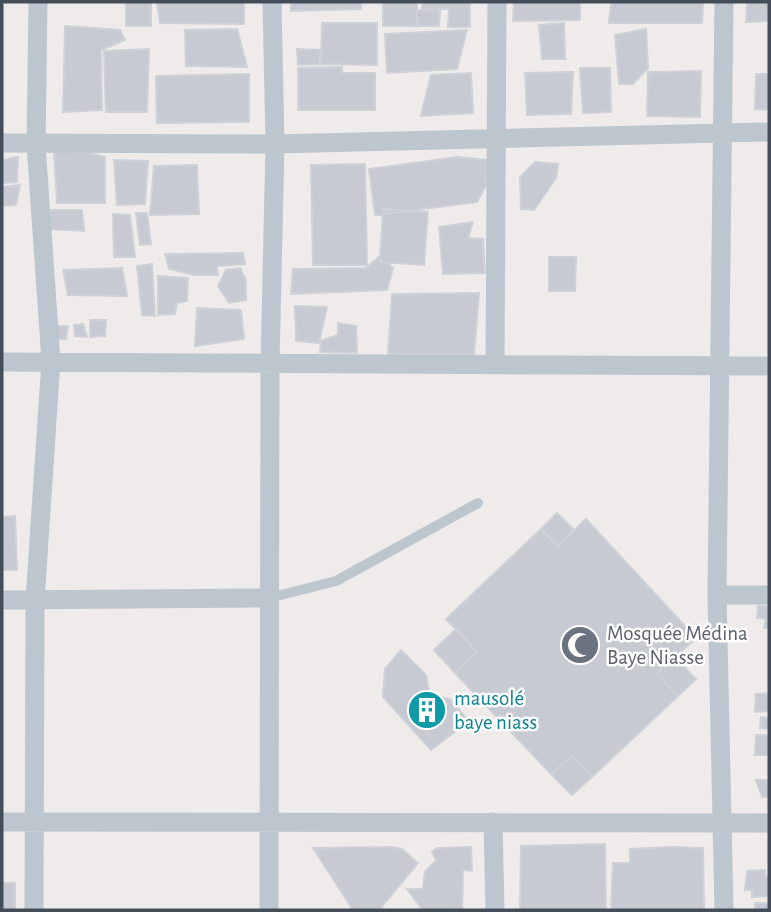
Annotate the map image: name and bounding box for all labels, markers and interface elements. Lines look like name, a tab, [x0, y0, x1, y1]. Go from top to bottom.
place label: Mosquée Médina Baye Niasse	[607, 623, 748, 668]
mosque icon: Mosquée Médina Baye Niasse	[559, 624, 601, 666]
place label: mausolé baye niass	[454, 688, 537, 733]
building icon: mausolé baye niass	[406, 689, 448, 731]

